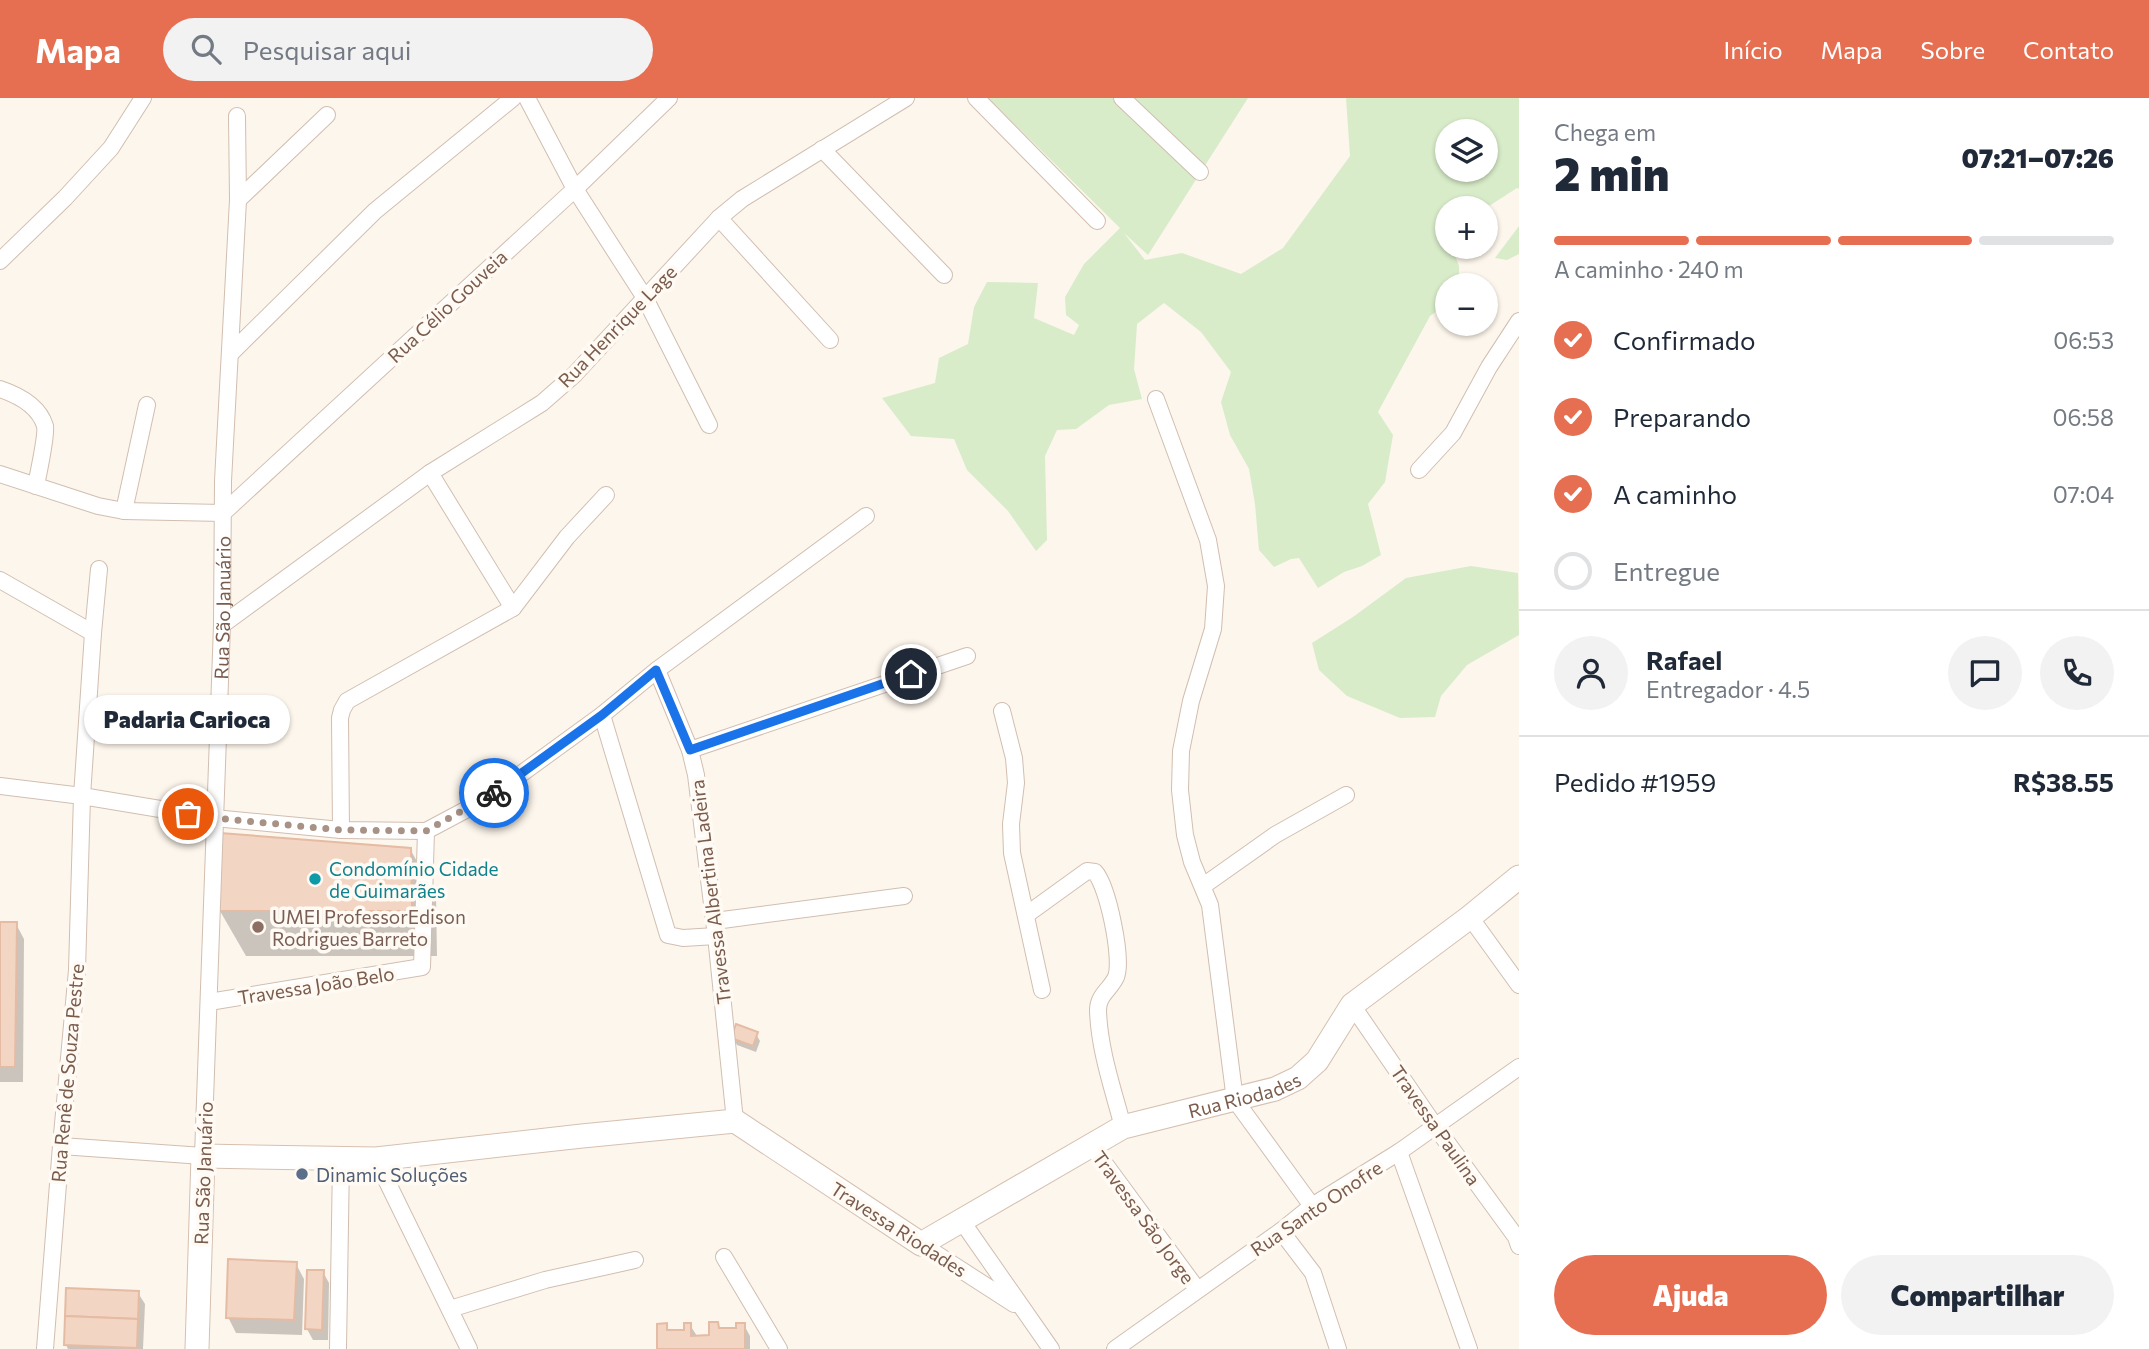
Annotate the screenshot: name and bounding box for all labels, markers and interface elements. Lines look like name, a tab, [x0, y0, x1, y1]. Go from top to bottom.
search box	[163, 18, 653, 81]
text: Mapa	[35, 29, 121, 70]
icon: search	[187, 30, 225, 68]
text: Pesquisar aqui	[243, 34, 411, 65]
text: Início	[1724, 35, 1783, 64]
text: Mapa	[1821, 35, 1883, 64]
text: Sobre	[1921, 35, 1985, 64]
text: Contato	[2023, 35, 2114, 64]
text: Chega em	[1554, 118, 1656, 146]
map controls	[1435, 119, 1498, 336]
button: layers	[1435, 119, 1498, 182]
text: 07:21–07:26	[1962, 142, 2114, 173]
text: 2 min	[1554, 144, 1670, 200]
button: +	[1435, 196, 1498, 259]
street label: Rua Célio Gouveia	[383, 245, 511, 367]
text: A caminho · 240 m	[1554, 255, 1744, 283]
street label: Rua Henrique Lage	[553, 260, 681, 392]
button: −	[1435, 273, 1498, 336]
icon: check	[1554, 321, 1592, 359]
text: Confirmado	[1613, 324, 1755, 355]
text: 06:53	[2053, 326, 2114, 354]
icon: check	[1554, 398, 1592, 436]
text: Preparando	[1613, 401, 1751, 432]
text: 06:58	[2052, 403, 2114, 431]
icon: check	[1554, 475, 1592, 513]
text: A caminho	[1613, 478, 1737, 509]
text: 07:04	[2053, 480, 2114, 508]
street label: Rua São Januário	[209, 536, 234, 680]
text: Entregue	[1613, 555, 1720, 586]
button: person	[1554, 636, 1628, 710]
button: chat	[1948, 636, 2022, 710]
button: phone	[2040, 636, 2114, 710]
pin	[881, 644, 941, 704]
text: Rafael	[1646, 644, 1722, 675]
icon: home	[892, 655, 930, 693]
text: Entregador · 4.5	[1646, 675, 1810, 703]
callout: Padaria Carioca	[85, 695, 291, 744]
text: Padaria Carioca	[104, 705, 270, 733]
courier	[459, 758, 529, 828]
text: Pedido #1959	[1554, 766, 1716, 797]
text: R$38.55	[2013, 766, 2114, 797]
icon: bike	[475, 774, 513, 812]
street label: Travessa Albertina Ladeira	[685, 778, 735, 1006]
pin	[158, 784, 218, 844]
icon: bag	[169, 795, 207, 833]
place label: Condomínio Cidade de Guimarães	[329, 857, 499, 902]
marker: Condomínio Cidade de Guimarães	[307, 871, 323, 887]
place label: UMEI ProfessorEdison Rodrigues Barreto	[272, 905, 466, 950]
marker: UMEI ProfessorEdison Rodrigues Barreto	[250, 919, 266, 935]
street label: Travessa João Belo	[236, 961, 396, 1009]
street label: Rua Renê de Souza Pestre	[46, 963, 88, 1183]
street label: Travessa Paulina	[1386, 1061, 1486, 1189]
street label: Rua Riodades	[1185, 1067, 1304, 1122]
street label: Rua São Januário	[189, 1101, 217, 1245]
street label: Travessa São Jorge	[1088, 1146, 1200, 1288]
street label: Rua Santo Onofre	[1246, 1155, 1386, 1261]
place label: Dinamic Soluções	[316, 1163, 468, 1186]
marker: Dinamic Soluções	[294, 1166, 310, 1182]
street label: Travessa Riodades	[827, 1176, 971, 1282]
button: Ajuda	[1554, 1255, 1827, 1335]
button: Compartilhar	[1841, 1255, 2114, 1335]

